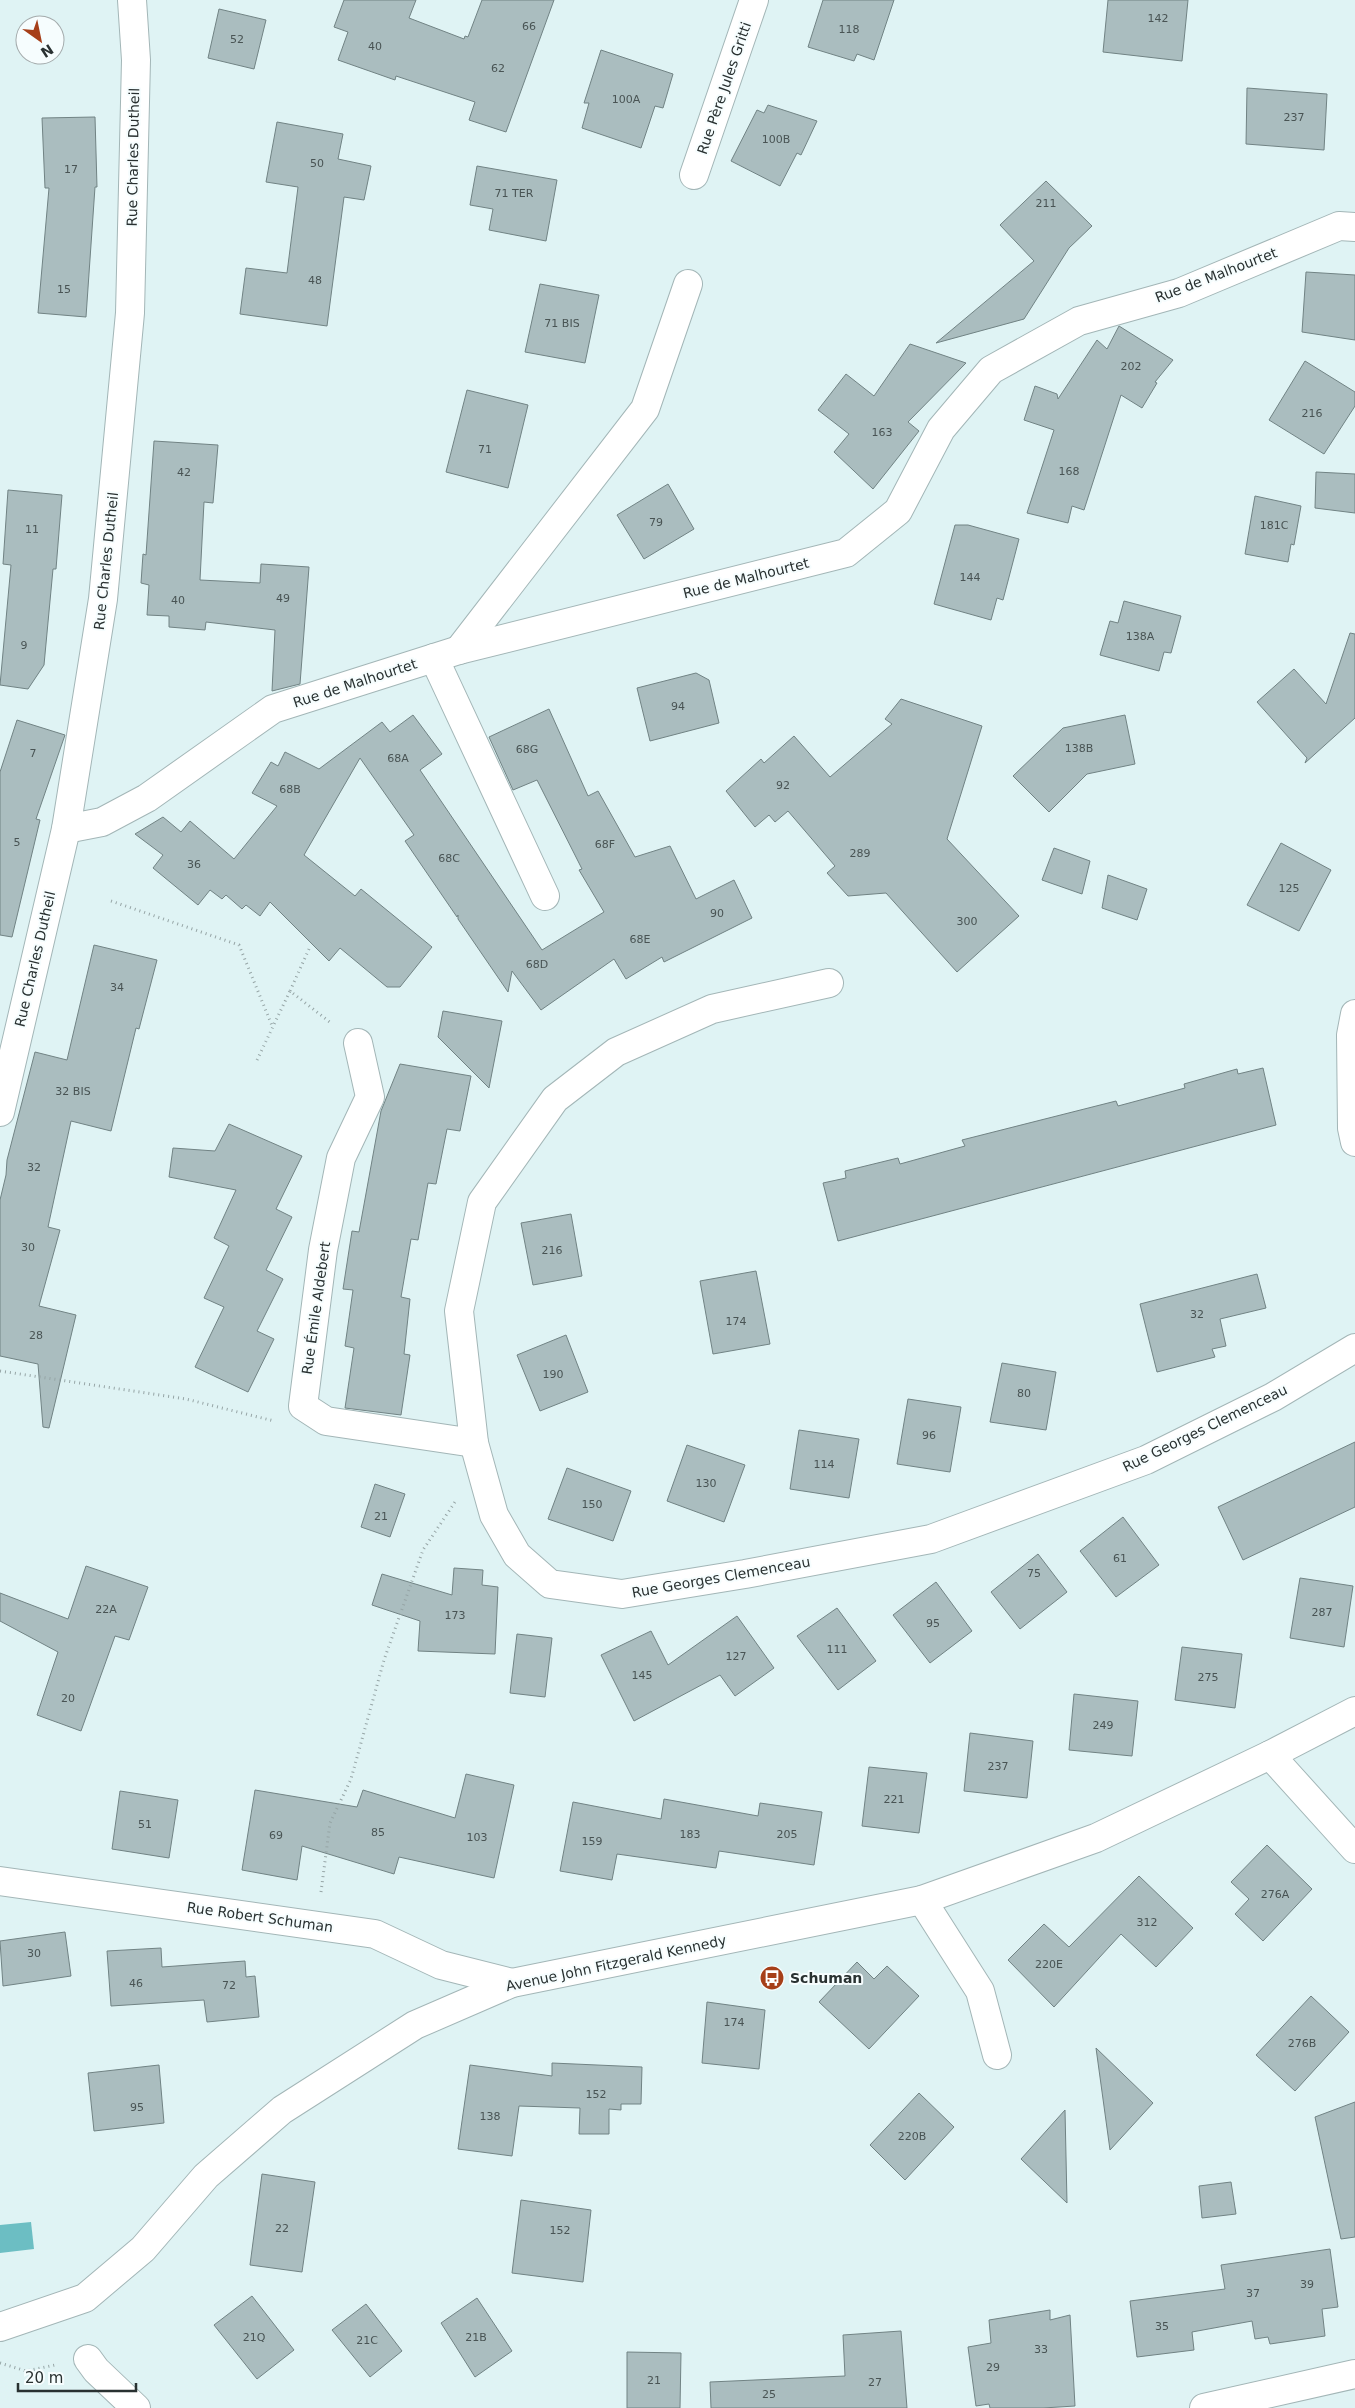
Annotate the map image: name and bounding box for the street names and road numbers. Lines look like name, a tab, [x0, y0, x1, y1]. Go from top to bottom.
street label: Rue Père Jules Gritti	[694, 20, 754, 156]
street label: Rue Charles Dutheil	[124, 88, 142, 226]
street label: Rue de Malhourtet	[1153, 244, 1280, 306]
street label: Rue Charles Dutheil	[91, 491, 121, 631]
street label: Rue de Malhourtet	[681, 554, 811, 601]
street label: Rue de Malhourtet	[291, 655, 419, 711]
street label: Rue Charles Dutheil	[12, 890, 58, 1028]
street label: Rue Émile Aldebert	[299, 1240, 333, 1376]
street label: Rue Georges Clemenceau	[1120, 1381, 1290, 1475]
street label: Rue Georges Clemenceau	[630, 1553, 812, 1601]
street label: Rue Robert Schuman	[186, 1899, 334, 1935]
street label: Avenue John Fitzgerald Kennedy	[504, 1932, 728, 1994]

